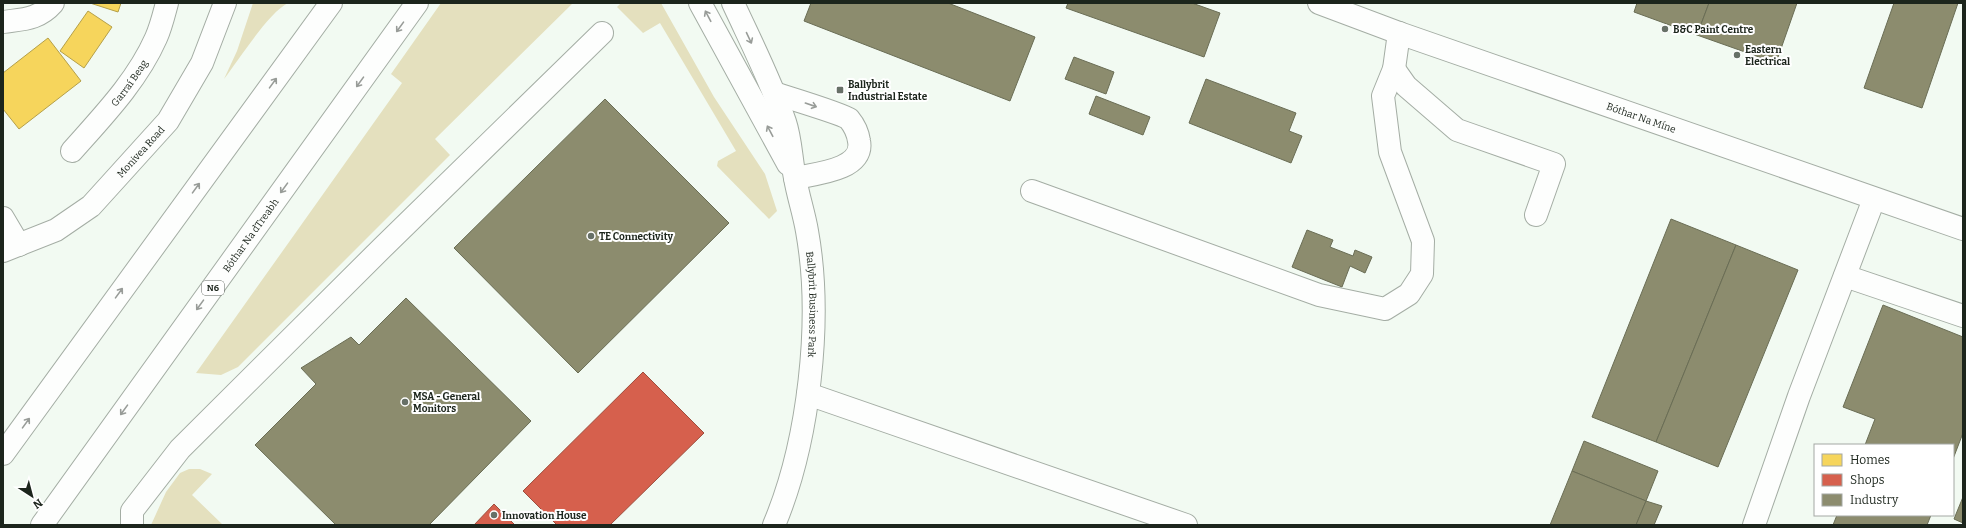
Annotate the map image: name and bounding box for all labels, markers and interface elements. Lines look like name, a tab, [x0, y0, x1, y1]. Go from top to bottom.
one-way arrow	[704, 11, 711, 23]
one-way arrow	[396, 21, 404, 32]
marker: B&C Paint Centre	[1660, 24, 1670, 34]
place label: B&C Paint Centre	[1673, 24, 1754, 36]
one-way arrow	[746, 32, 753, 44]
place label: Eastern Electrical	[1745, 44, 1790, 68]
marker: Eastern Electrical	[1732, 50, 1742, 60]
street label: Garraí Beag	[109, 57, 151, 109]
one-way arrow	[269, 77, 277, 88]
one-way arrow	[356, 77, 364, 88]
place label: Ballybrit Industrial Estate	[848, 79, 928, 103]
marker: Ballybrit Industrial Estate	[835, 85, 845, 95]
street label: Bóthar Na Míne	[1605, 101, 1677, 136]
one-way arrow	[804, 102, 817, 109]
street label: Monivea Road	[115, 124, 168, 180]
one-way arrow	[765, 125, 773, 137]
one-way arrow	[192, 182, 200, 193]
one-way arrow	[280, 182, 289, 193]
street label: Bóthar Na dTreabh	[221, 196, 282, 275]
marker: TE Connectivity	[586, 231, 596, 241]
place label: TE Connectivity	[599, 231, 674, 243]
street label: Ballybrit Business Park	[803, 251, 819, 358]
road number: N6	[202, 281, 224, 295]
one-way arrow	[115, 287, 124, 298]
one-way arrow	[196, 299, 205, 310]
place label: MSA - General Monitors	[413, 391, 480, 415]
marker: MSA - General Monitors	[400, 397, 410, 407]
one-way arrow	[120, 405, 129, 416]
one-way arrow	[22, 417, 30, 428]
legend	[1814, 444, 1954, 516]
text: Homes	[1850, 453, 1890, 467]
text: Shops	[1850, 473, 1885, 487]
north arrow	[12, 476, 52, 516]
text: Industry	[1850, 493, 1899, 507]
text: N	[30, 496, 45, 512]
marker: Innovation House	[489, 510, 499, 520]
place label: Innovation House	[502, 510, 587, 522]

